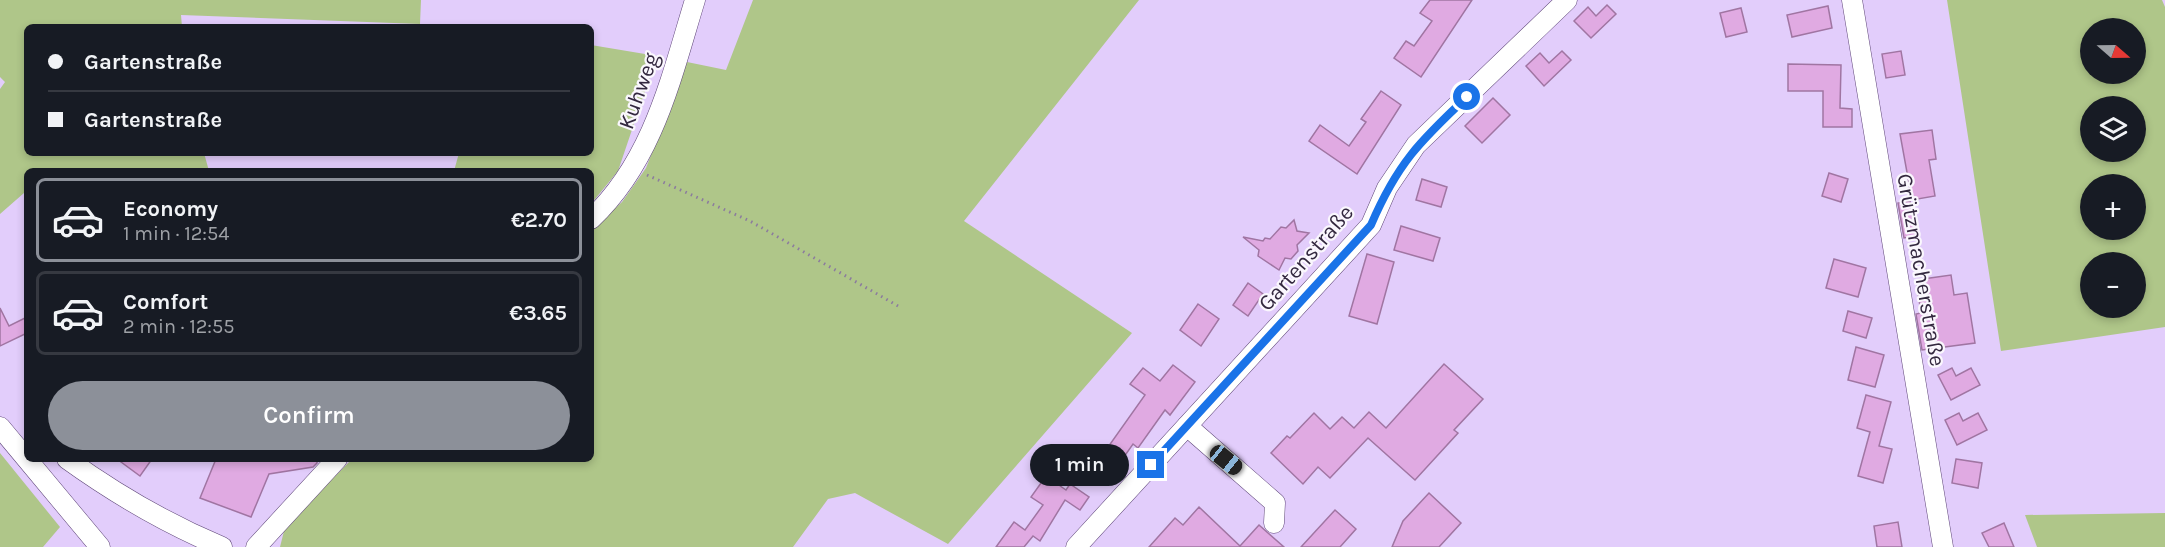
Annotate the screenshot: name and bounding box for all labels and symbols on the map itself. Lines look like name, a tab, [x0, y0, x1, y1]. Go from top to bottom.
north arrow	[2080, 18, 2146, 84]
street label: Kuhweg	[613, 49, 665, 133]
route start	[1453, 83, 1480, 110]
street label: Grützmacherstraße	[1891, 172, 1951, 368]
street label: Gartenstraße	[1253, 200, 1359, 316]
car	[1206, 442, 1246, 478]
callout: 1 min	[1031, 444, 1130, 486]
route end	[1137, 451, 1164, 478]

